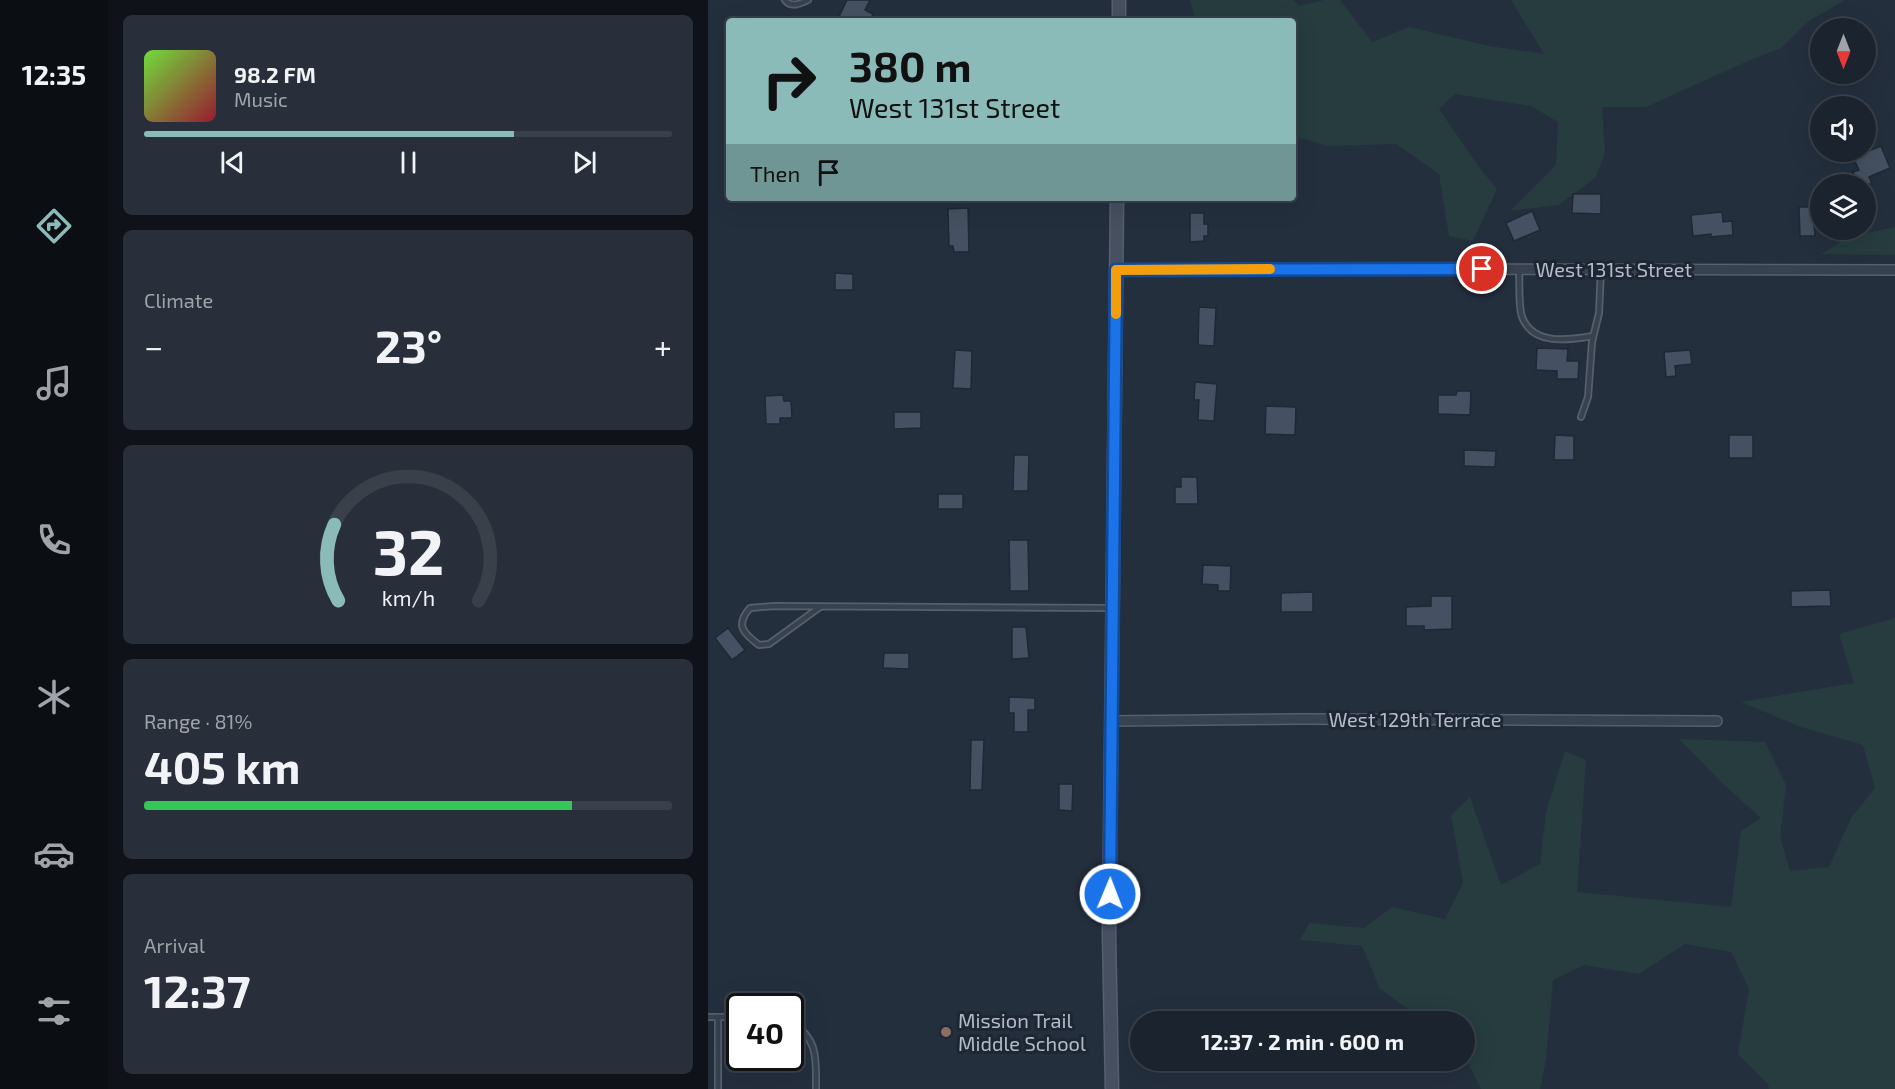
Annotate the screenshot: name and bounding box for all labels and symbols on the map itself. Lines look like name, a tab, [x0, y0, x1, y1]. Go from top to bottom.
north arrow	[1810, 18, 1876, 84]
pin	[1456, 243, 1507, 294]
street label: West 131st Street	[1536, 257, 1693, 281]
street label: West 129th Terrace	[1329, 707, 1501, 731]
position arrow	[1078, 862, 1142, 926]
speed limit sign: 40	[726, 993, 804, 1071]
place label: Mission Trail Middle School	[958, 1008, 1086, 1055]
marker: Mission Trail Middle School	[939, 1025, 953, 1039]

